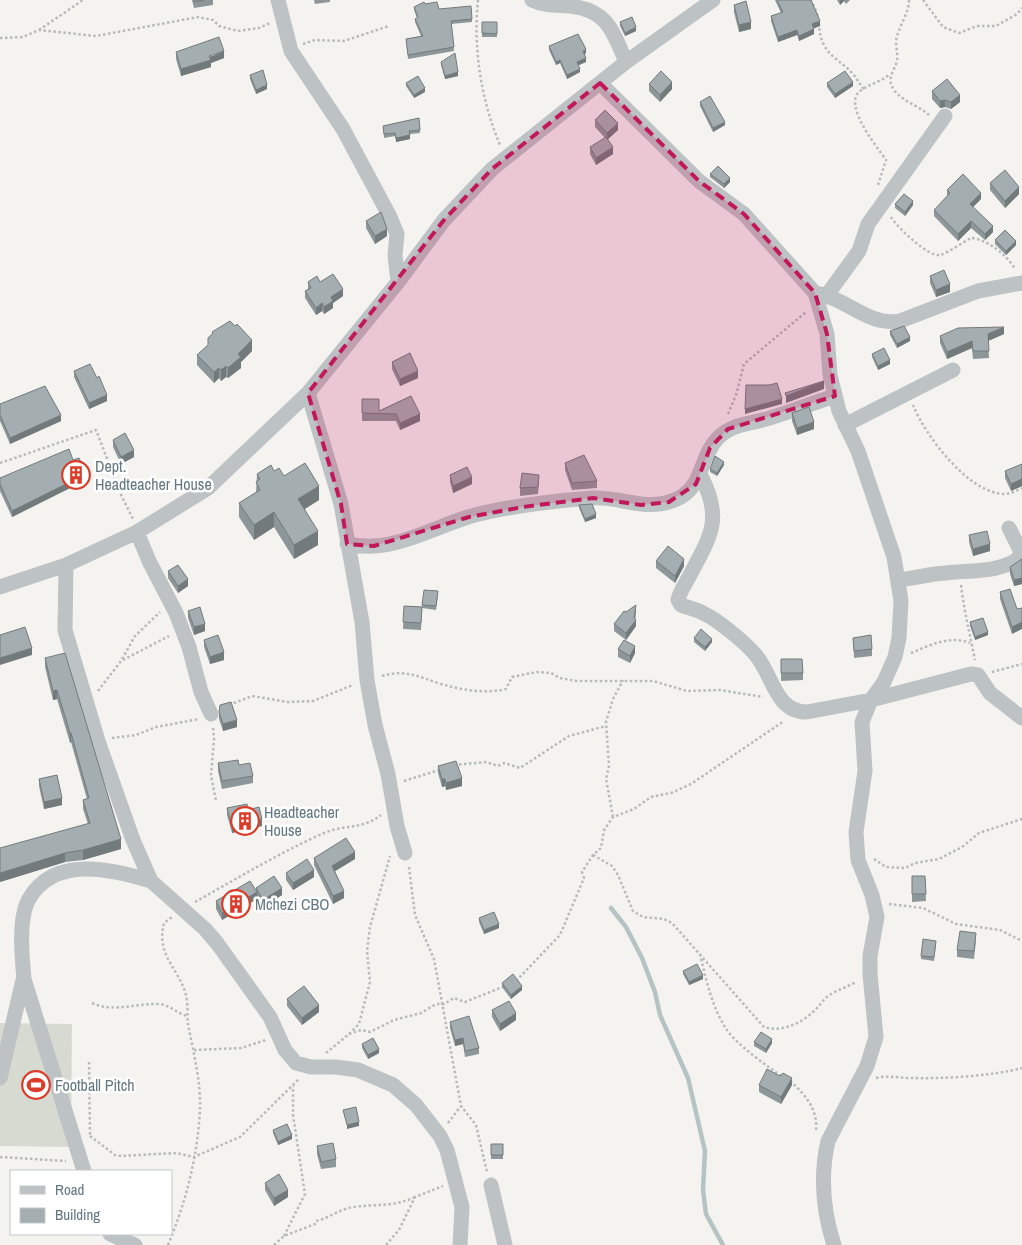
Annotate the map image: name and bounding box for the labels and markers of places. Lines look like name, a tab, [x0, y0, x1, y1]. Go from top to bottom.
place label: Dept. Headteacher House	[95, 455, 212, 495]
building icon: Dept. Headteacher House	[61, 460, 91, 490]
place label: Headteacher House	[264, 801, 340, 841]
building icon: Headteacher House	[230, 806, 260, 836]
building icon: Mchezi CBO	[221, 889, 251, 919]
place label: Mchezi CBO	[255, 893, 329, 915]
sports icon: Football Pitch	[21, 1070, 51, 1100]
place label: Football Pitch	[55, 1074, 135, 1096]

